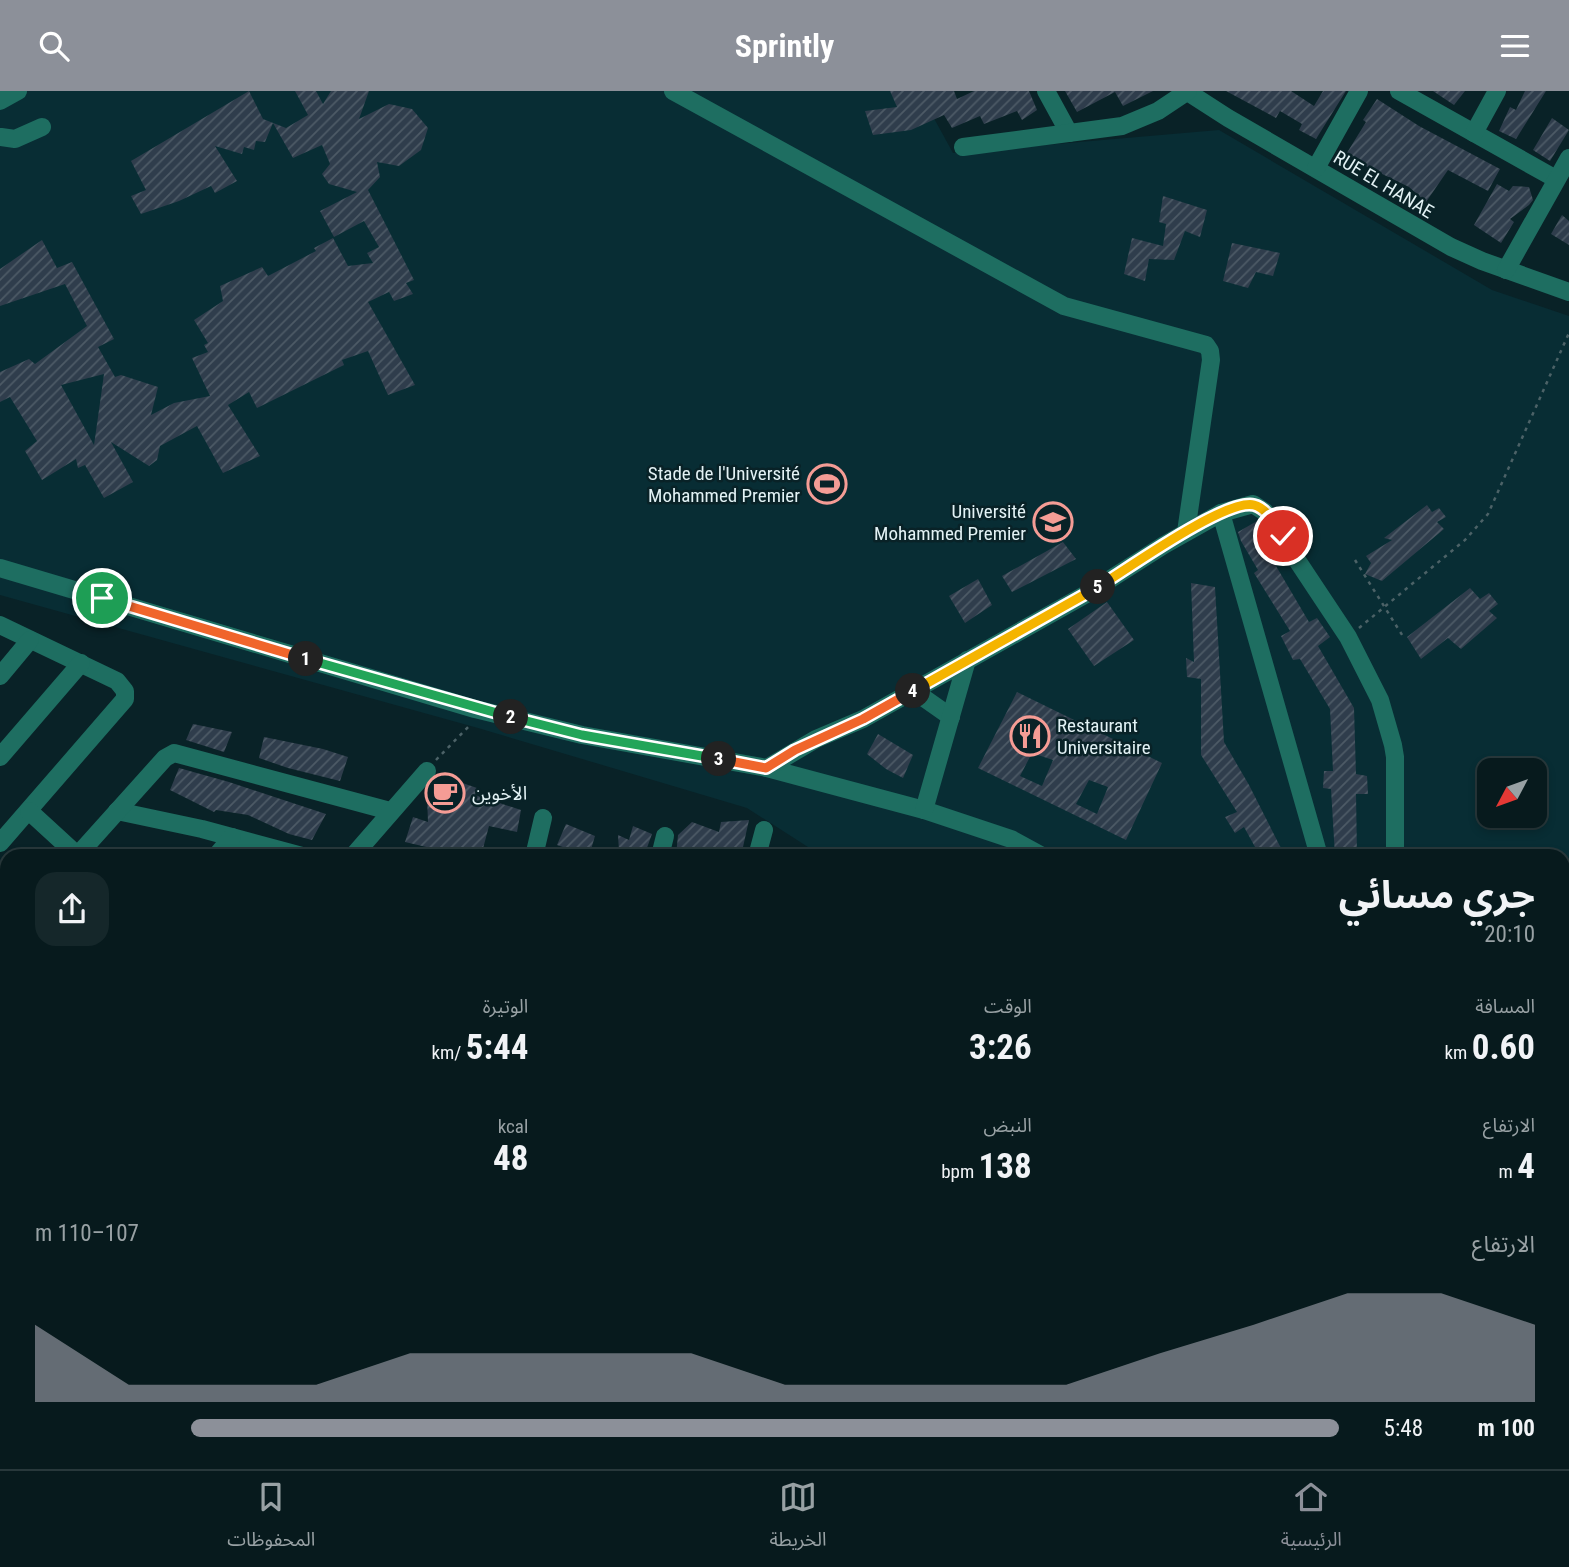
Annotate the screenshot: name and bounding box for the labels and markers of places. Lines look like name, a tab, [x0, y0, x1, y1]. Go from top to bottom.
place label: Stade de l'Université Mohammed Premier	[648, 462, 800, 507]
sports icon: Stade de l'Université Mohammed Premier	[806, 463, 848, 505]
place label: Université Mohammed Premier	[874, 500, 1026, 545]
school or university icon: Université Mohammed Premier	[1032, 501, 1074, 543]
pin	[1253, 506, 1313, 566]
pin	[72, 568, 132, 628]
pin: 5	[1080, 569, 1116, 605]
pin: 1	[288, 641, 324, 677]
pin: 4	[895, 673, 930, 709]
pin: 2	[494, 699, 528, 735]
place label: Restaurant Universitaire	[1057, 714, 1151, 759]
restaurant icon: Restaurant Universitaire	[1009, 715, 1051, 757]
pin: 3	[702, 741, 736, 777]
cafe icon: الأخوين	[424, 772, 466, 814]
place label: الأخوين	[472, 782, 527, 805]

